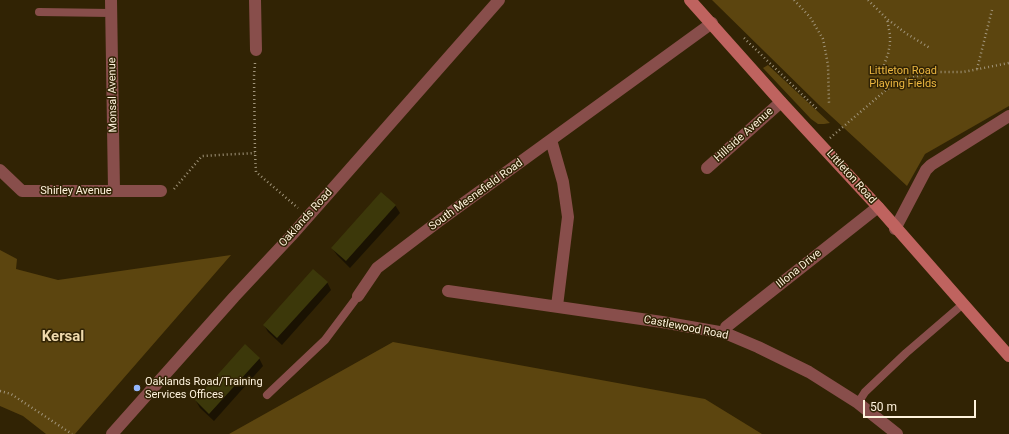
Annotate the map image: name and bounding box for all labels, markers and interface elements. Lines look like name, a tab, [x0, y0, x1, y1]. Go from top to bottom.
street label: Monsal Avenue	[106, 57, 120, 133]
park label: Littleton Road Playing Fields	[869, 64, 937, 90]
street label: Hillside Avenue	[712, 105, 776, 165]
street label: Littleton Road	[823, 147, 879, 207]
street label: South Mesnefield Road	[426, 156, 526, 234]
street label: Shirley Avenue	[40, 184, 112, 198]
street label: Oaklands Road	[276, 186, 336, 250]
street label: Illona Drive	[774, 247, 824, 291]
street label: Castlewood Road	[643, 313, 729, 343]
district label: Kersal	[42, 328, 84, 346]
place label: Oaklands Road/Training Services Offices	[145, 375, 263, 401]
marker: Oaklands Road/Training Services Offices	[132, 383, 142, 393]
scale bar	[865, 392, 978, 418]
text: 50 m	[870, 400, 897, 414]

